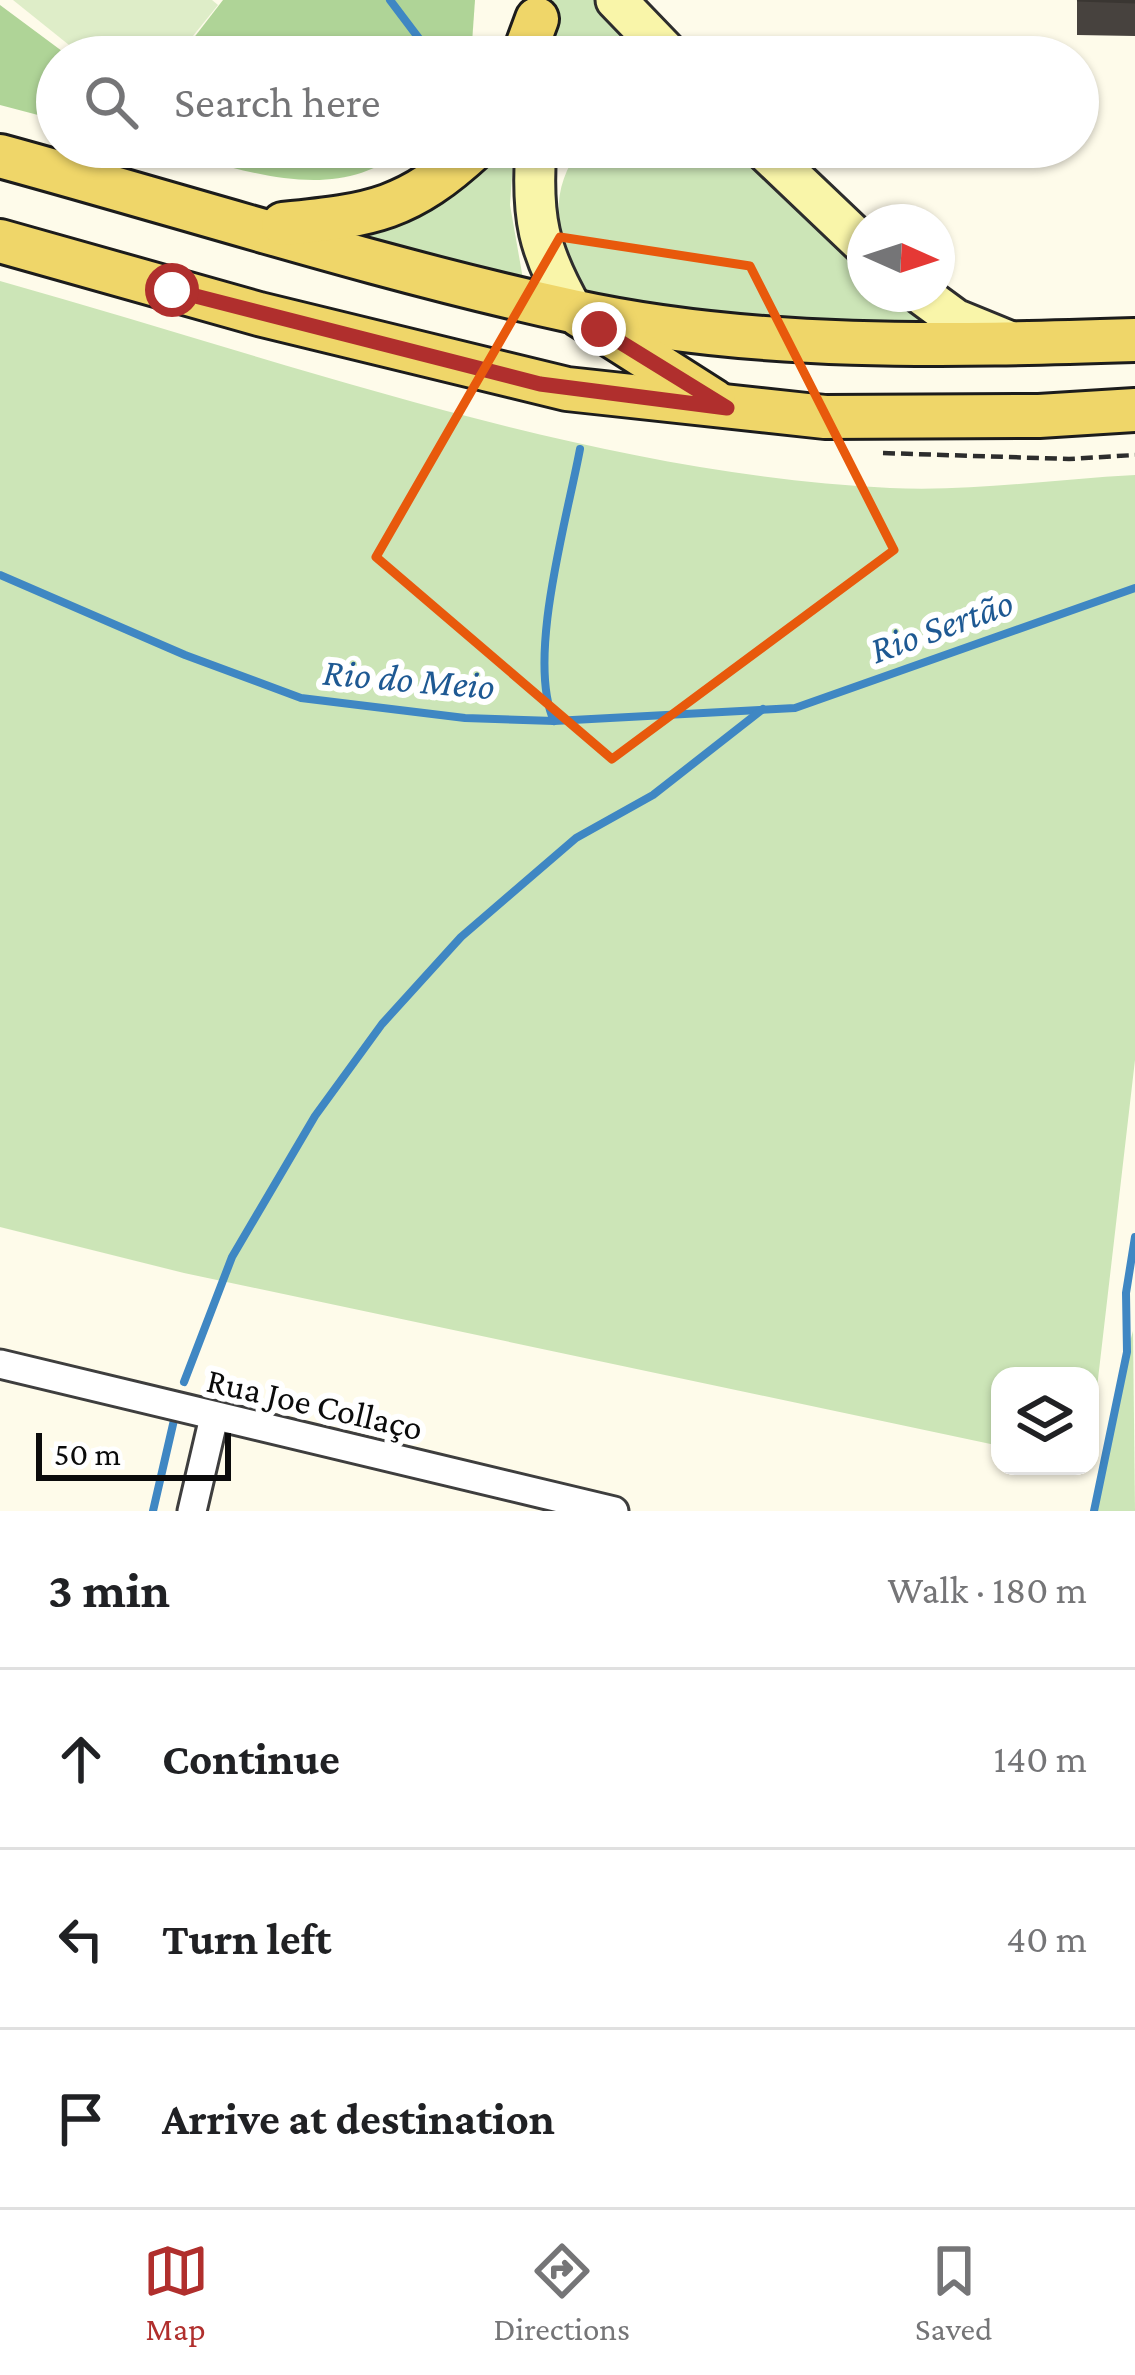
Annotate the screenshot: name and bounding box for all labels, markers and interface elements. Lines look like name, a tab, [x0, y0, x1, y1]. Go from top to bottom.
search box	[36, 36, 1099, 168]
icon: search	[78, 69, 144, 135]
text: Search here	[174, 77, 381, 127]
north arrow	[847, 204, 955, 312]
route start	[145, 263, 199, 317]
route end	[572, 302, 626, 356]
water label: Rio Sertão	[864, 580, 1019, 671]
water label: Rio do Meio	[321, 650, 497, 707]
street label: Rua Joe Collaço	[203, 1360, 427, 1448]
map controls	[991, 1367, 1099, 1475]
button: layers	[991, 1367, 1099, 1475]
scale bar	[36, 1427, 231, 1480]
text: 50 m	[54, 1435, 121, 1472]
text: 3 min	[48, 1561, 170, 1618]
text: Walk · 180 m	[887, 1568, 1087, 1611]
icon: ahead	[48, 1726, 114, 1792]
text: Continue	[162, 1734, 340, 1784]
text: 140 m	[993, 1737, 1087, 1780]
icon: left	[48, 1906, 114, 1972]
text: Turn left	[162, 1914, 331, 1964]
text: 40 m	[1006, 1917, 1087, 1960]
icon: arrive	[48, 2086, 114, 2152]
text: Arrive at destination	[162, 2094, 555, 2144]
tab: Map	[143, 2238, 209, 2347]
tab: Directions	[494, 2238, 630, 2347]
tab: Saved	[915, 2238, 992, 2347]

